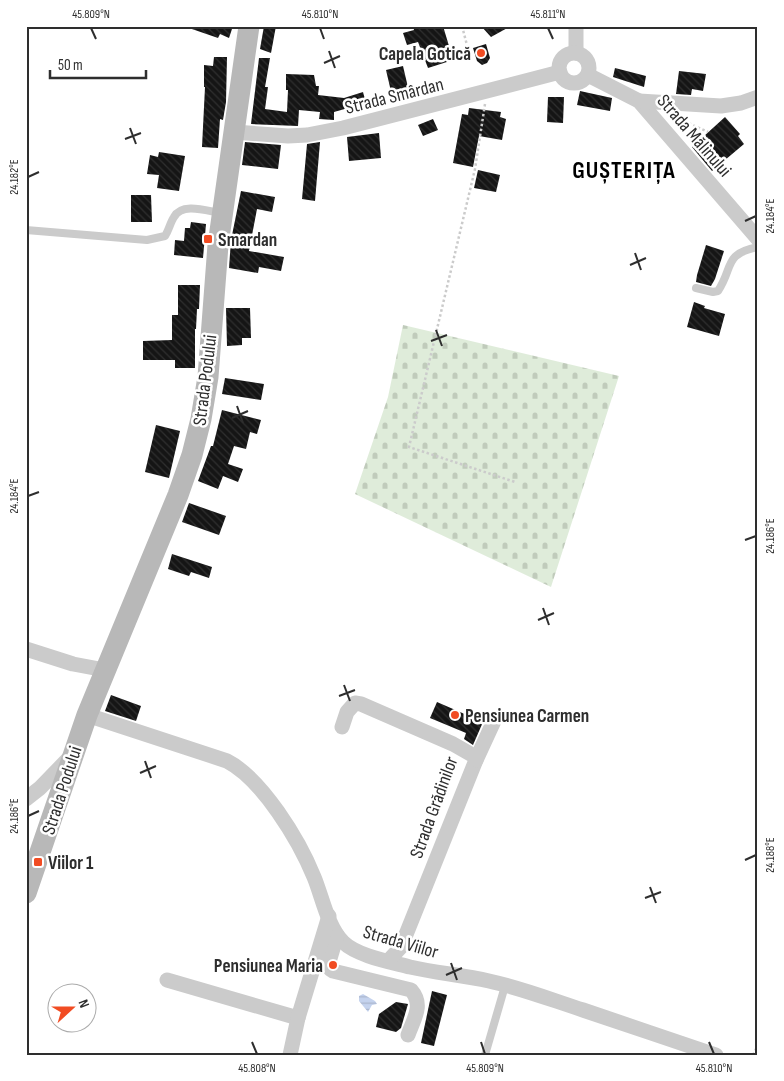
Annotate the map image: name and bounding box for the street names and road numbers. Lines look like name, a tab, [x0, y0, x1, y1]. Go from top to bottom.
street label: Strada Smârdan	[343, 73, 446, 120]
street label: Strada Mălinului	[652, 90, 736, 182]
street label: Strada Podului	[189, 333, 222, 427]
street label: Strada Podului	[37, 743, 87, 837]
street label: Strada Grădinilor	[405, 753, 464, 862]
street label: Strada Viilor	[360, 921, 441, 964]

